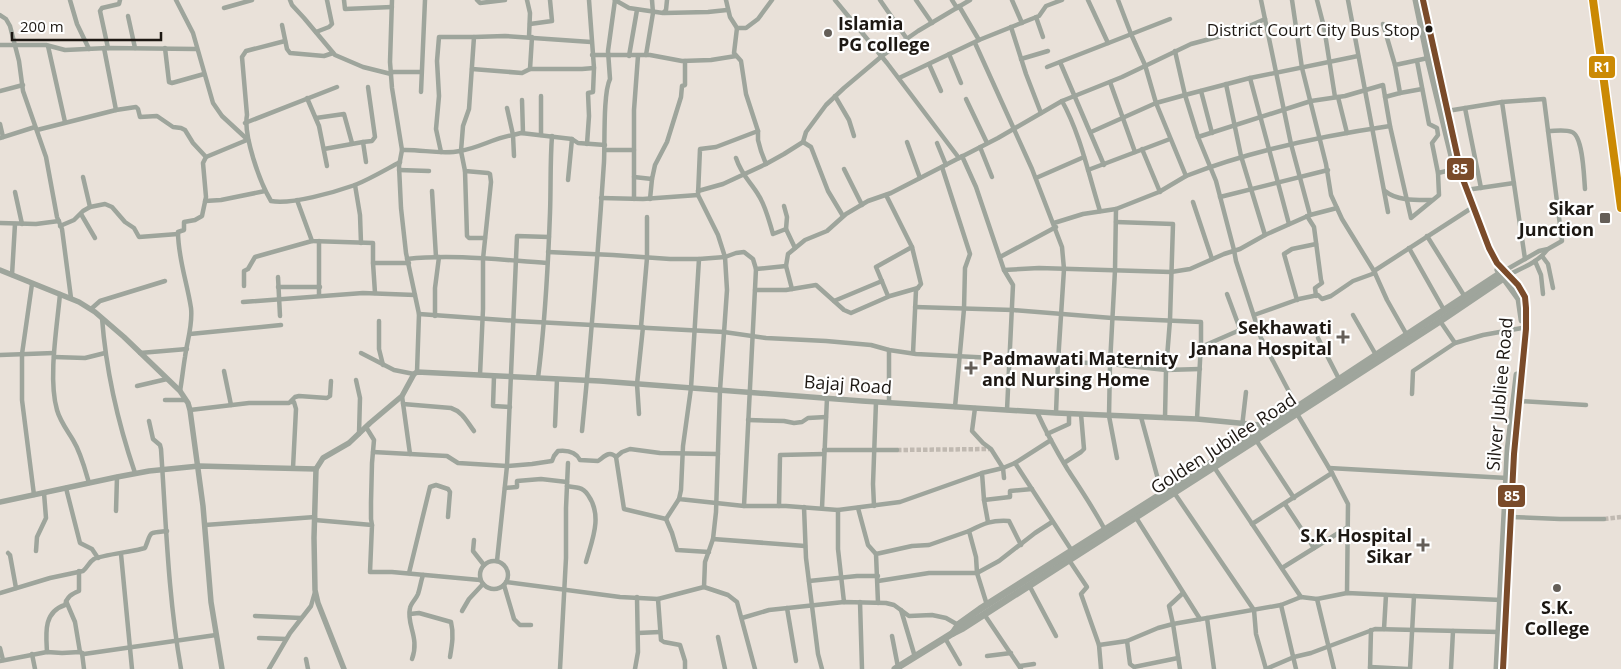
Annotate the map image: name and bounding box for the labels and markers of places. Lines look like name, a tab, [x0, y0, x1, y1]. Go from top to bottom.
place label: Islamia PG college	[838, 11, 930, 56]
place label: District Court City Bus Stop	[1207, 18, 1420, 41]
marker: District Court City Bus Stop	[1424, 24, 1434, 34]
marker: Islamia PG college	[822, 27, 834, 39]
place label: Sikar Junction	[1517, 196, 1594, 241]
marker: Sikar Junction	[1598, 211, 1612, 225]
place label: Sekhawati Janana Hospital	[1188, 315, 1332, 360]
marker: Sekhawati Janana Hospital	[1336, 330, 1350, 344]
place label: Padmawati Maternity and Nursing Home	[982, 346, 1179, 391]
marker: Padmawati Maternity and Nursing Home	[964, 361, 978, 375]
place label: S.K. Hospital Sikar	[1300, 523, 1412, 568]
marker: S.K. Hospital Sikar	[1416, 538, 1430, 552]
marker: S.K. College	[1551, 582, 1563, 594]
place label: S.K. College	[1524, 595, 1590, 640]

